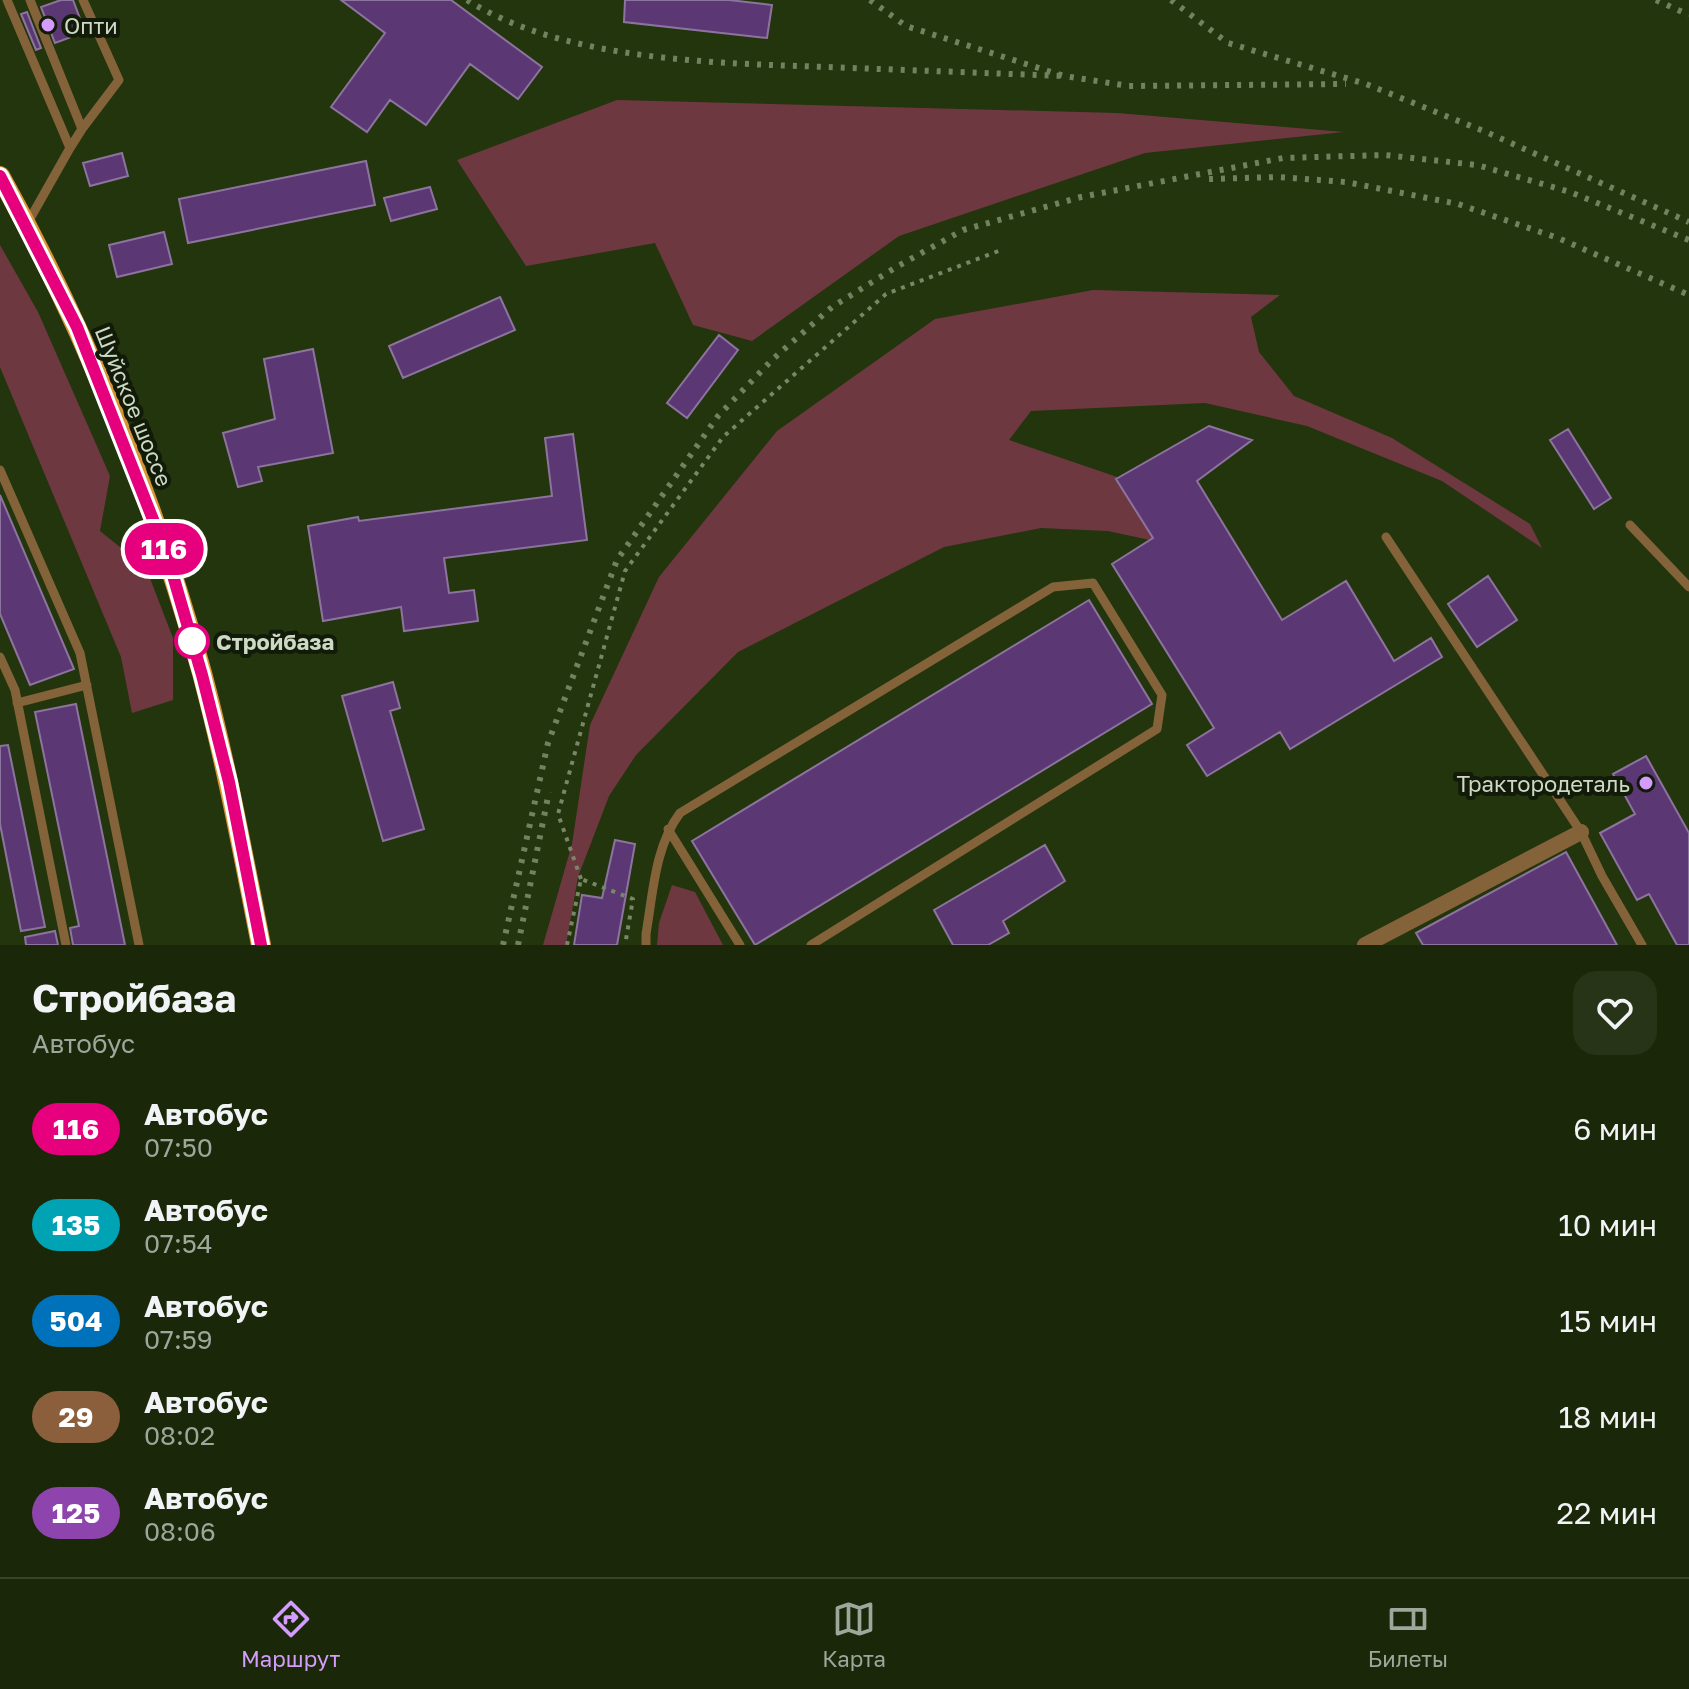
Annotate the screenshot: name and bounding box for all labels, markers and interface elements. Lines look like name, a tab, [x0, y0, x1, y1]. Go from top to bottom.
place label: Опти	[64, 12, 118, 39]
marker: Опти	[39, 16, 57, 34]
street label: Шуйское шоссе	[90, 322, 178, 490]
line badge: 116	[118, 523, 210, 575]
text: 116	[141, 532, 187, 565]
marker: Стройбаза	[175, 624, 209, 658]
place label: Стройбаза	[216, 628, 334, 655]
place label: Трактородеталь	[1456, 770, 1630, 797]
marker: Трактородеталь	[1637, 774, 1655, 792]
button: heart	[1573, 971, 1657, 1055]
text: Стройбаза	[32, 975, 236, 1020]
text: Автобус	[32, 1028, 135, 1059]
text: Автобус	[144, 1096, 268, 1132]
text: 6 мин	[1573, 1111, 1657, 1147]
text: 116	[53, 1112, 99, 1145]
text: 07:50	[144, 1132, 213, 1163]
text: Автобус	[144, 1192, 268, 1228]
text: 10 мин	[1558, 1207, 1657, 1243]
text: 135	[52, 1208, 100, 1241]
text: 07:54	[144, 1228, 213, 1259]
text: Автобус	[144, 1288, 268, 1324]
text: 15 мин	[1559, 1303, 1657, 1339]
text: 504	[50, 1304, 102, 1337]
text: 07:59	[144, 1324, 213, 1355]
text: Автобус	[144, 1384, 268, 1420]
text: 18 мин	[1558, 1399, 1657, 1435]
text: 29	[59, 1400, 93, 1433]
text: 08:02	[144, 1420, 215, 1451]
text: Автобус	[144, 1480, 268, 1516]
text: 22 мин	[1557, 1495, 1657, 1531]
text: 125	[52, 1496, 100, 1529]
text: 08:06	[144, 1516, 216, 1547]
tab: Маршрут	[241, 1597, 340, 1672]
tab: Карта	[822, 1597, 886, 1672]
tab: Билеты	[1368, 1597, 1448, 1672]

